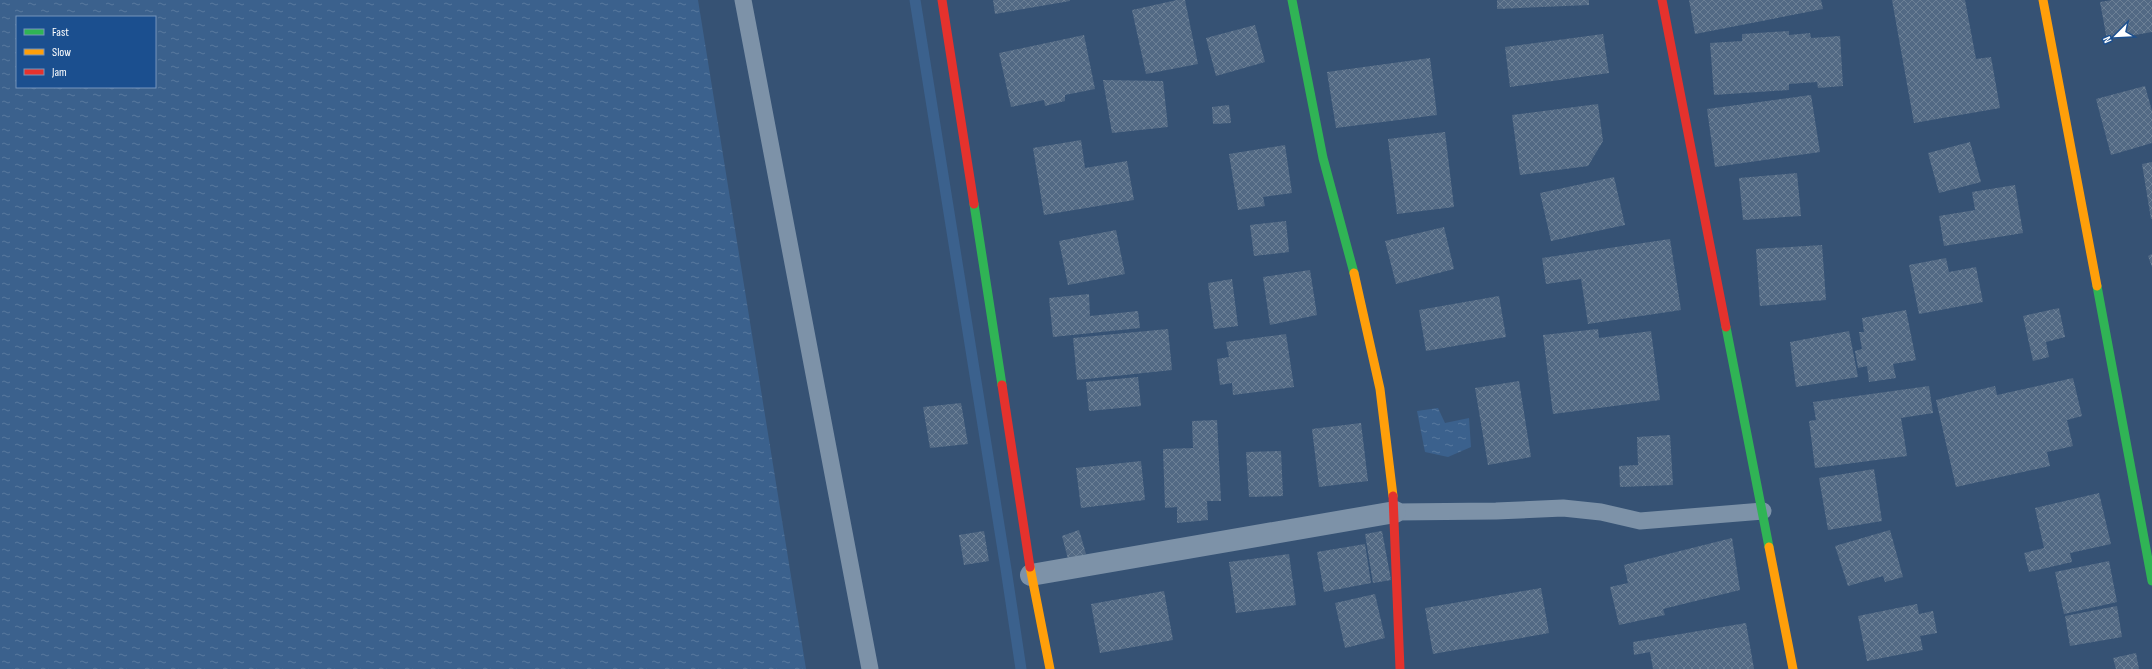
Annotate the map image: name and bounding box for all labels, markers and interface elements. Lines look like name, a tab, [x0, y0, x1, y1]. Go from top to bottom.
legend	[16, 16, 156, 88]
north arrow	[2096, 16, 2136, 56]
text: Fast	[52, 25, 69, 40]
text: N	[2100, 34, 2114, 45]
text: Slow	[52, 45, 71, 60]
text: Jam	[51, 65, 67, 80]

